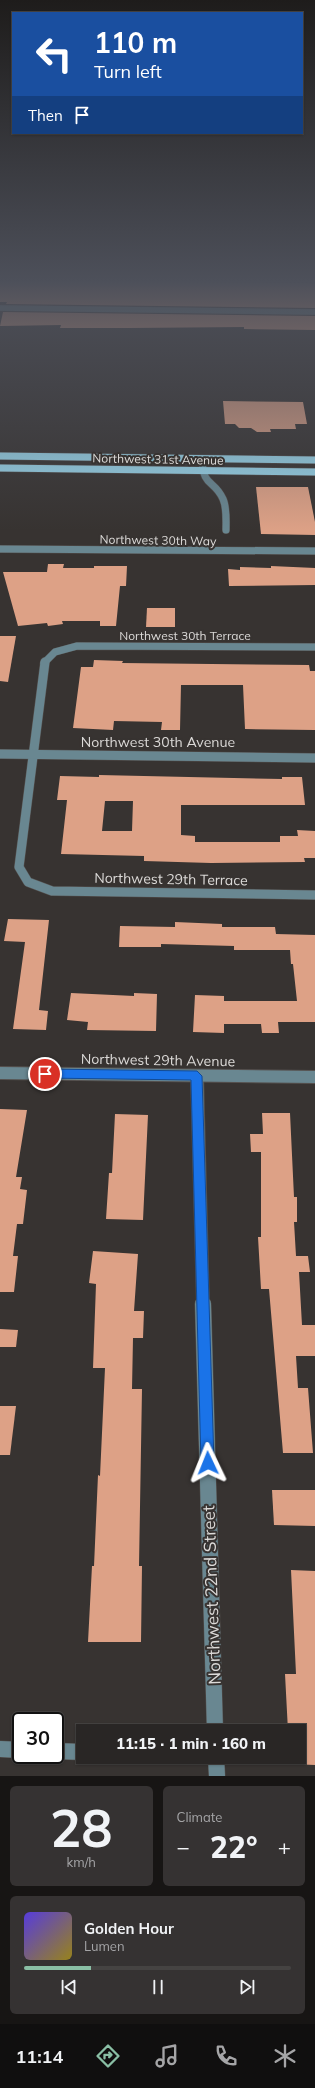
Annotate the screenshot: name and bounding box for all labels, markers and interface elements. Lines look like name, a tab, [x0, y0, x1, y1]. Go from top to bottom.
text: 110 m	[94, 25, 177, 60]
icon: left	[28, 28, 80, 80]
text: Turn left	[94, 60, 162, 83]
icon: arrive	[71, 104, 93, 126]
text: Then	[28, 106, 63, 125]
street label: Northwest 31st Avenue	[92, 450, 224, 468]
street label: Northwest 30th Way	[100, 531, 217, 549]
street label: Northwest 30th Terrace	[119, 628, 251, 643]
street label: Northwest 30th Avenue	[81, 733, 235, 751]
street label: Northwest 29th Terrace	[94, 869, 248, 889]
street label: Northwest 29th Avenue	[81, 1050, 235, 1070]
pin	[28, 1057, 62, 1091]
icon: arrive	[34, 1063, 56, 1085]
position arrow	[187, 1442, 229, 1484]
street label: Northwest 22nd Street	[197, 1505, 225, 1685]
speed limit sign: 30	[12, 1712, 64, 1764]
text: 11:15 · 1 min · 160 m	[116, 1734, 266, 1753]
text: 28	[50, 1795, 112, 1860]
text: Climate	[177, 1809, 222, 1825]
text: 22°	[210, 1828, 258, 1866]
text: −	[177, 1833, 190, 1861]
text: +	[278, 1833, 291, 1861]
text: km/h	[67, 1854, 96, 1870]
text: Golden Hour	[84, 1919, 174, 1938]
text: Lumen	[84, 1938, 125, 1954]
icon: previous	[58, 1976, 80, 1998]
icon: pause	[147, 1976, 169, 1998]
icon: next	[236, 1976, 258, 1998]
icon: directions	[94, 2042, 122, 2070]
icon: music	[153, 2042, 181, 2070]
icon: phone	[212, 2042, 240, 2070]
icon: climate	[271, 2042, 299, 2070]
text: 11:14	[16, 2045, 63, 2068]

